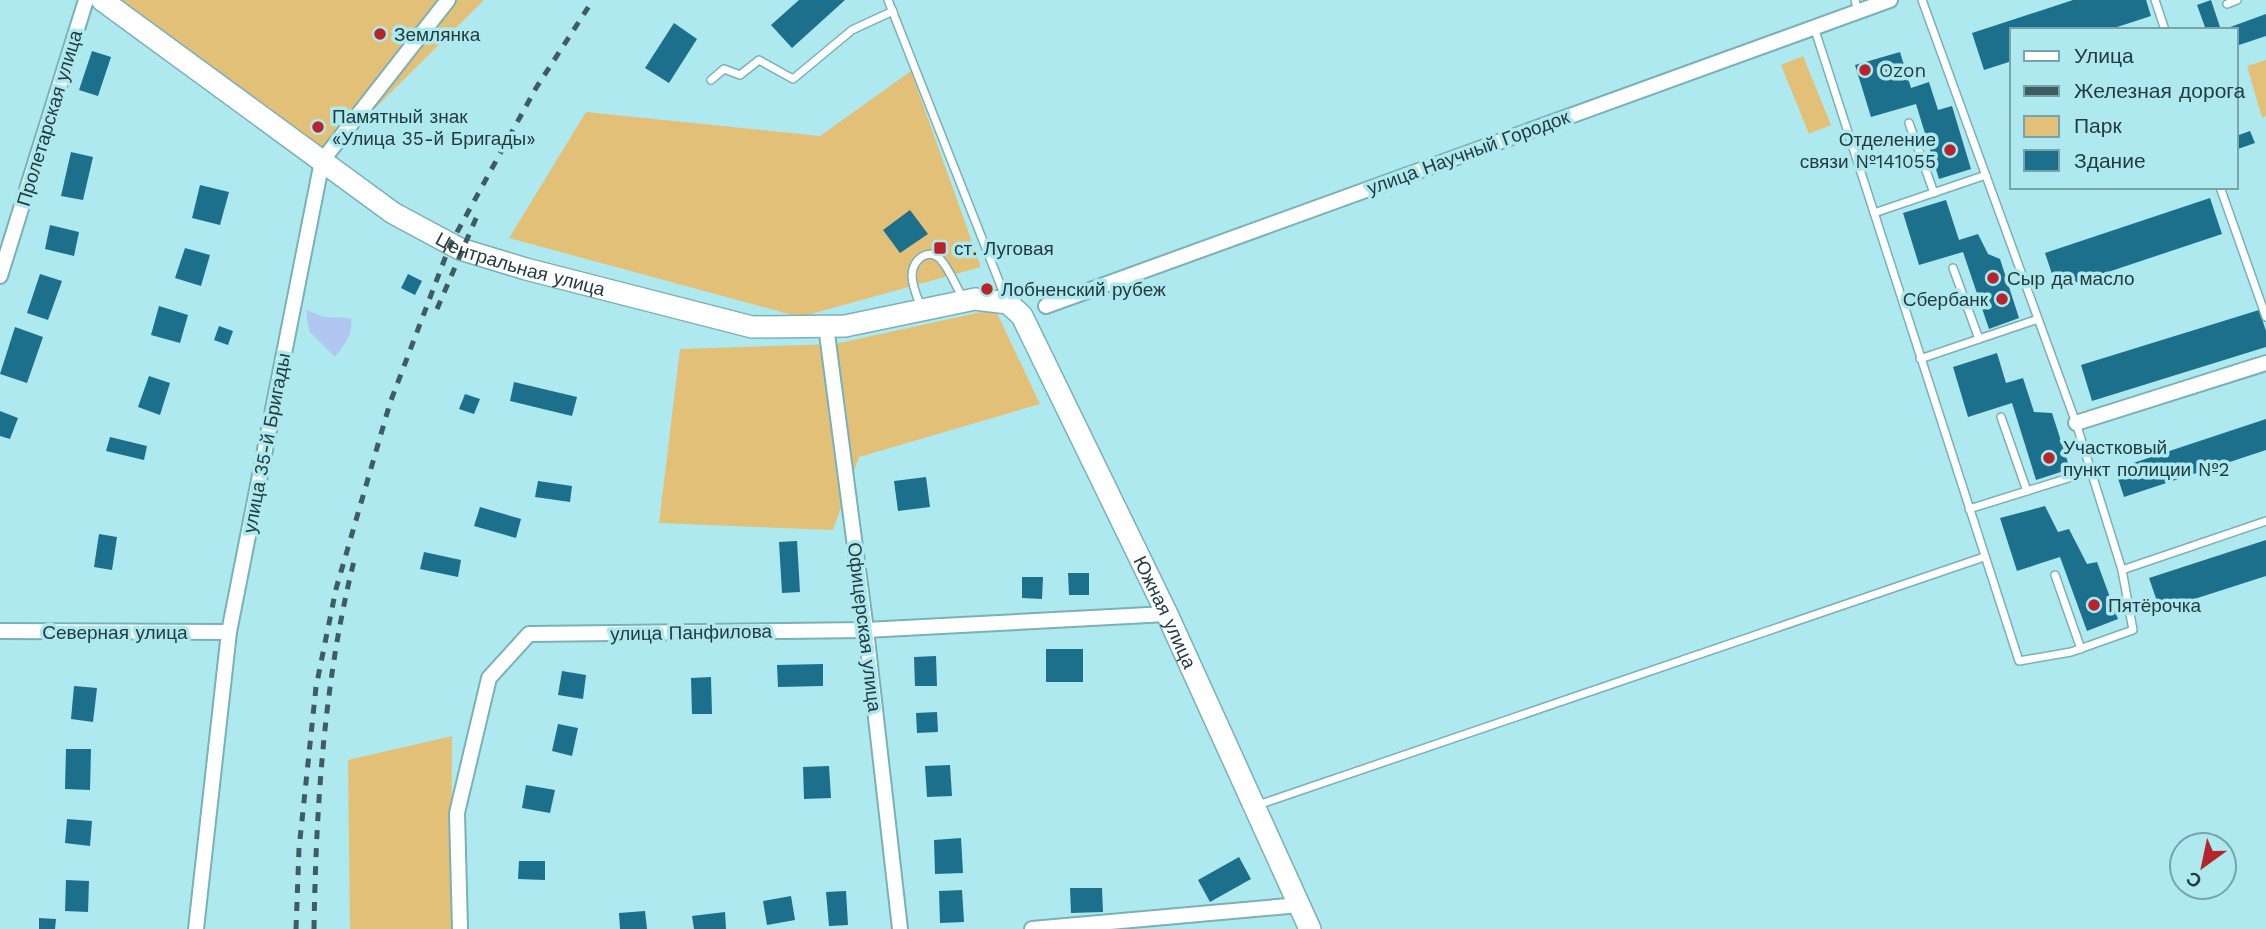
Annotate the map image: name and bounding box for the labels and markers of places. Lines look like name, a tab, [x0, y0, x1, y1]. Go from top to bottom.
place label: Землянка	[394, 23, 481, 46]
marker: Землянка	[372, 26, 388, 42]
place label: Ozon	[1879, 59, 1926, 82]
marker: Ozon	[1857, 62, 1873, 78]
place label: Памятный знак «Улица 35-й Бригады»	[332, 105, 536, 150]
marker: Памятный знак «Улица 35-й Бригады»	[310, 119, 326, 135]
place label: Отделение связи №141055	[1800, 128, 1936, 173]
marker: Отделение связи №141055	[1942, 142, 1958, 158]
place label: ст. Луговая	[954, 237, 1054, 260]
marker: ст. Луговая	[932, 240, 948, 256]
place label: Сыр да масло	[2007, 267, 2135, 290]
marker: Сыр да масло	[1985, 270, 2001, 286]
place label: Лобненский рубеж	[1001, 278, 1166, 301]
marker: Лобненский рубеж	[979, 281, 995, 297]
place label: Сбербанк	[1903, 288, 1989, 311]
marker: Сбербанк	[1994, 291, 2010, 307]
place label: Участковый пункт полиции №2	[2063, 436, 2230, 481]
marker: Участковый пункт полиции №2	[2041, 450, 2057, 466]
place label: Пятёрочка	[2108, 594, 2202, 617]
marker: Пятёрочка	[2086, 597, 2102, 613]

